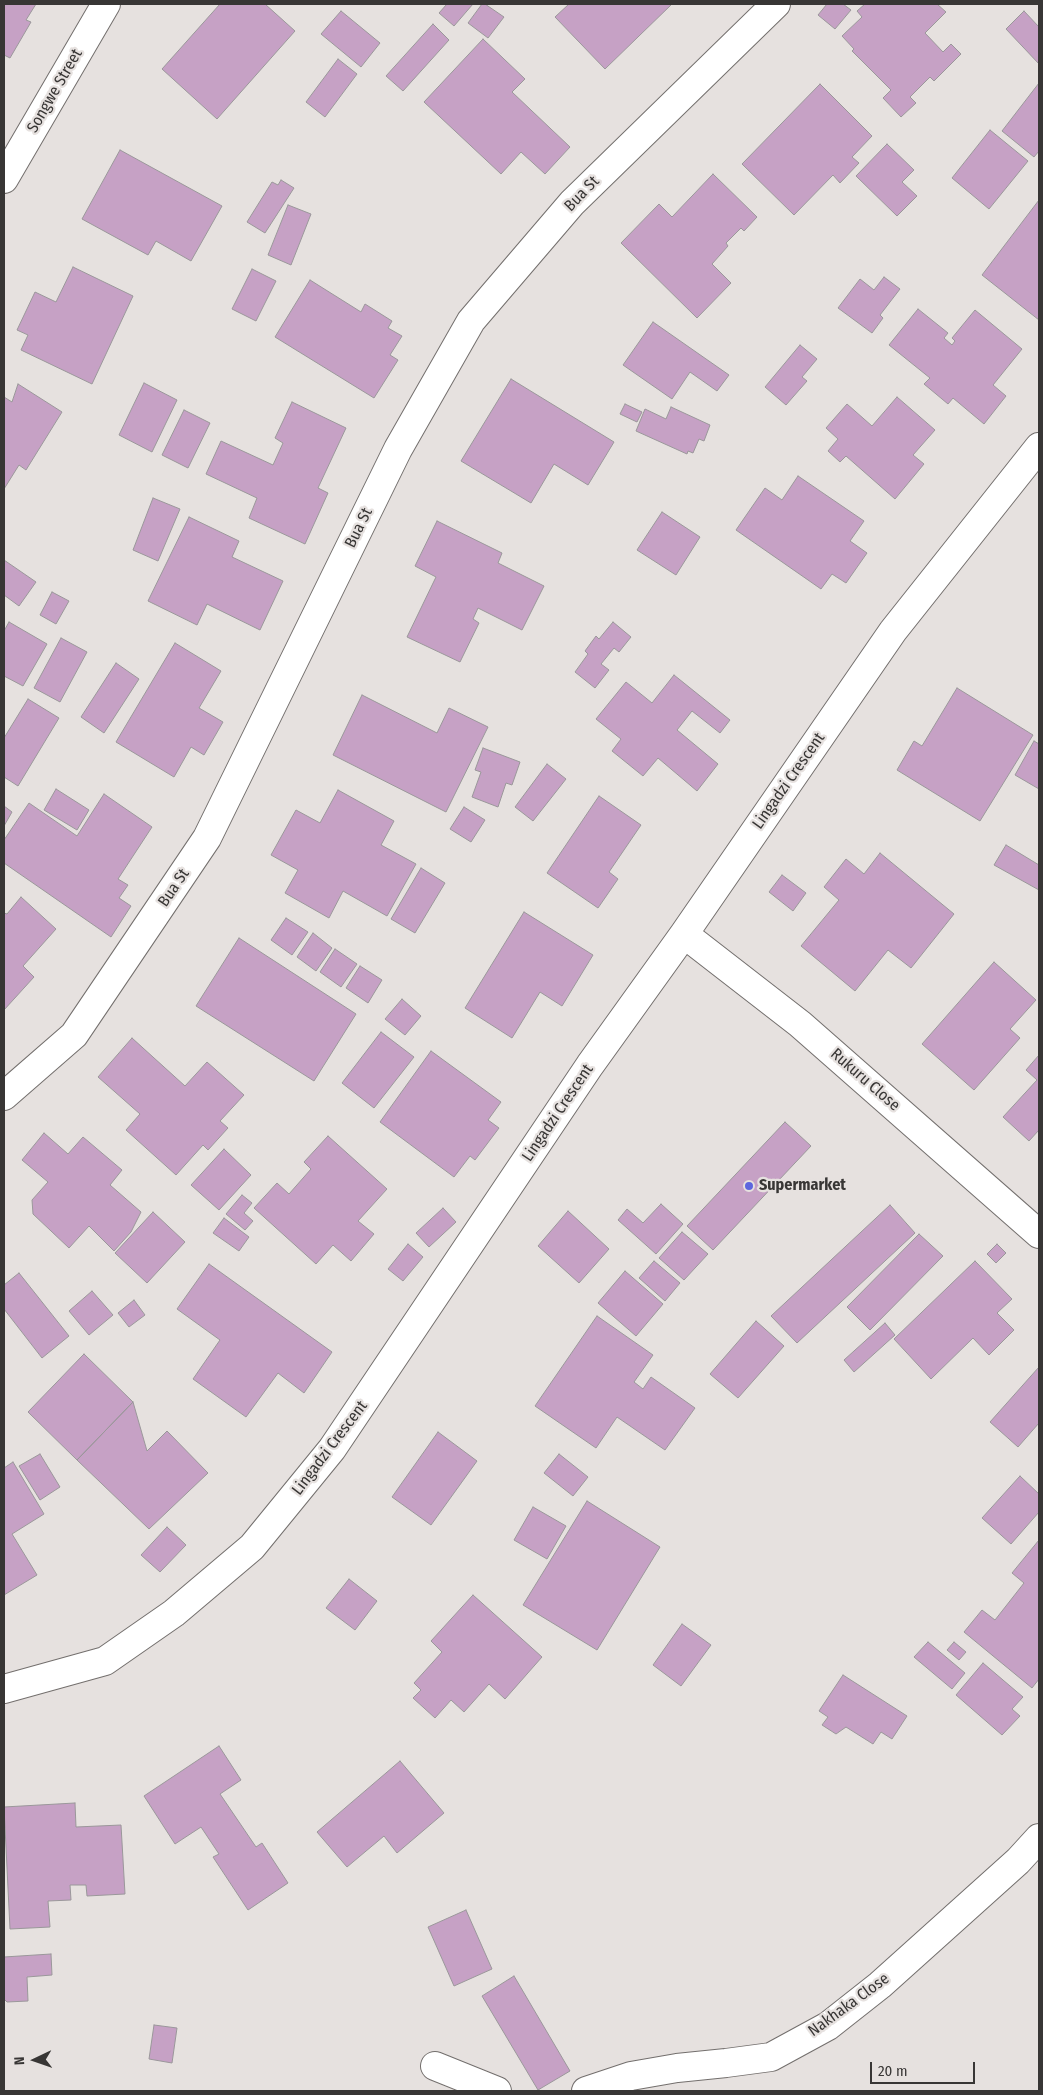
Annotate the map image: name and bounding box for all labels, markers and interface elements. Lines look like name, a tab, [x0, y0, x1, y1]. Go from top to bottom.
street label: Songwe Street	[23, 46, 87, 136]
street label: Bua St	[561, 172, 603, 216]
street label: Bua St	[341, 505, 377, 551]
street label: Lingadzi Crescent	[749, 729, 829, 833]
street label: Bua St	[154, 865, 194, 911]
street label: Rukuru Close	[826, 1045, 904, 1115]
street label: Lingadzi Crescent	[518, 1061, 598, 1165]
place label: Supermarket	[759, 1176, 846, 1196]
marker: Supermarket	[743, 1180, 755, 1192]
street label: Lingadzi Crescent	[288, 1397, 372, 1499]
street label: Nakhaka Close	[805, 1969, 893, 2041]
north arrow	[10, 2035, 60, 2085]
scale bar	[873, 2052, 978, 2084]
text: N	[11, 2056, 28, 2065]
text: 20 m	[878, 2062, 908, 2080]

